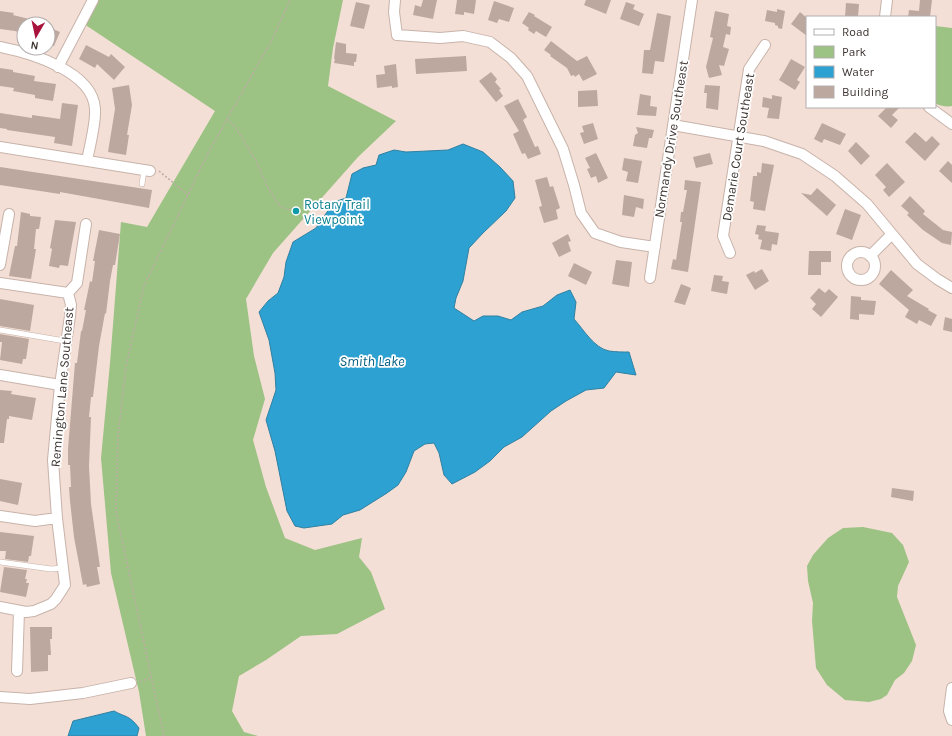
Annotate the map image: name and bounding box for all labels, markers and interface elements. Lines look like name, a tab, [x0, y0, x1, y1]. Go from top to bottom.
north arrow	[16, 16, 56, 56]
legend	[806, 16, 936, 108]
text: Road	[842, 25, 870, 39]
text: N	[30, 38, 39, 52]
text: Park	[842, 45, 867, 59]
street label: Normandy Drive Southeast	[651, 59, 691, 219]
text: Water	[842, 65, 875, 79]
street label: Demarie Court Southeast	[719, 72, 757, 222]
text: Building	[842, 85, 889, 99]
place label: Rotary Trail Viewpoint	[304, 197, 370, 227]
marker: Rotary Trail Viewpoint	[291, 206, 301, 216]
street label: Remington Lane Southeast	[48, 306, 76, 468]
water label: Smith Lake	[339, 353, 405, 370]

